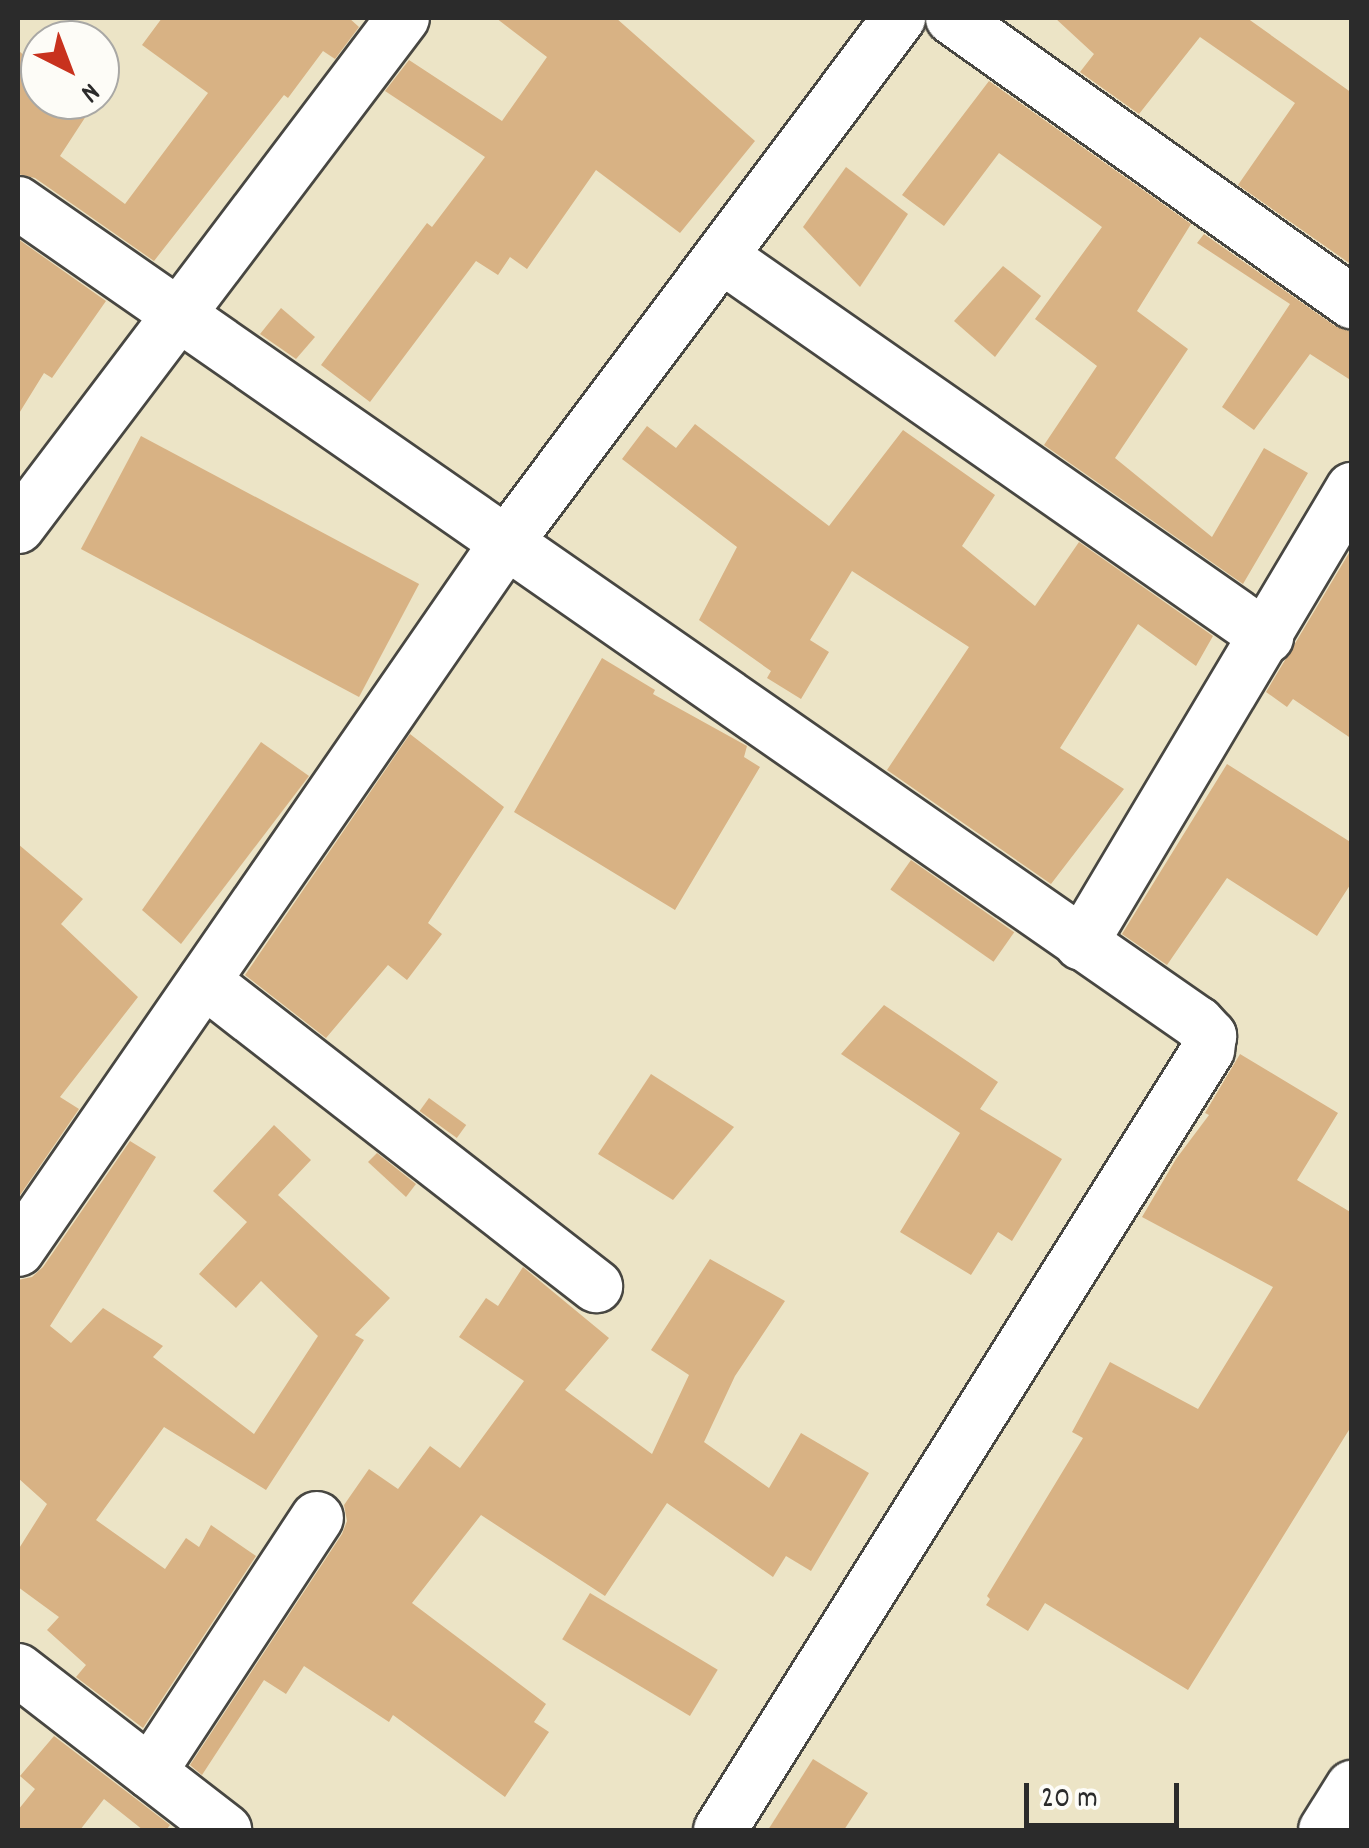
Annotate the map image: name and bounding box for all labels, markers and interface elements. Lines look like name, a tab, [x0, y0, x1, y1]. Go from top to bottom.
north arrow	[20, 20, 120, 120]
text: N	[70, 71, 107, 110]
scale bar	[1029, 1763, 1184, 1825]
text: 20 m	[1041, 1779, 1098, 1822]

